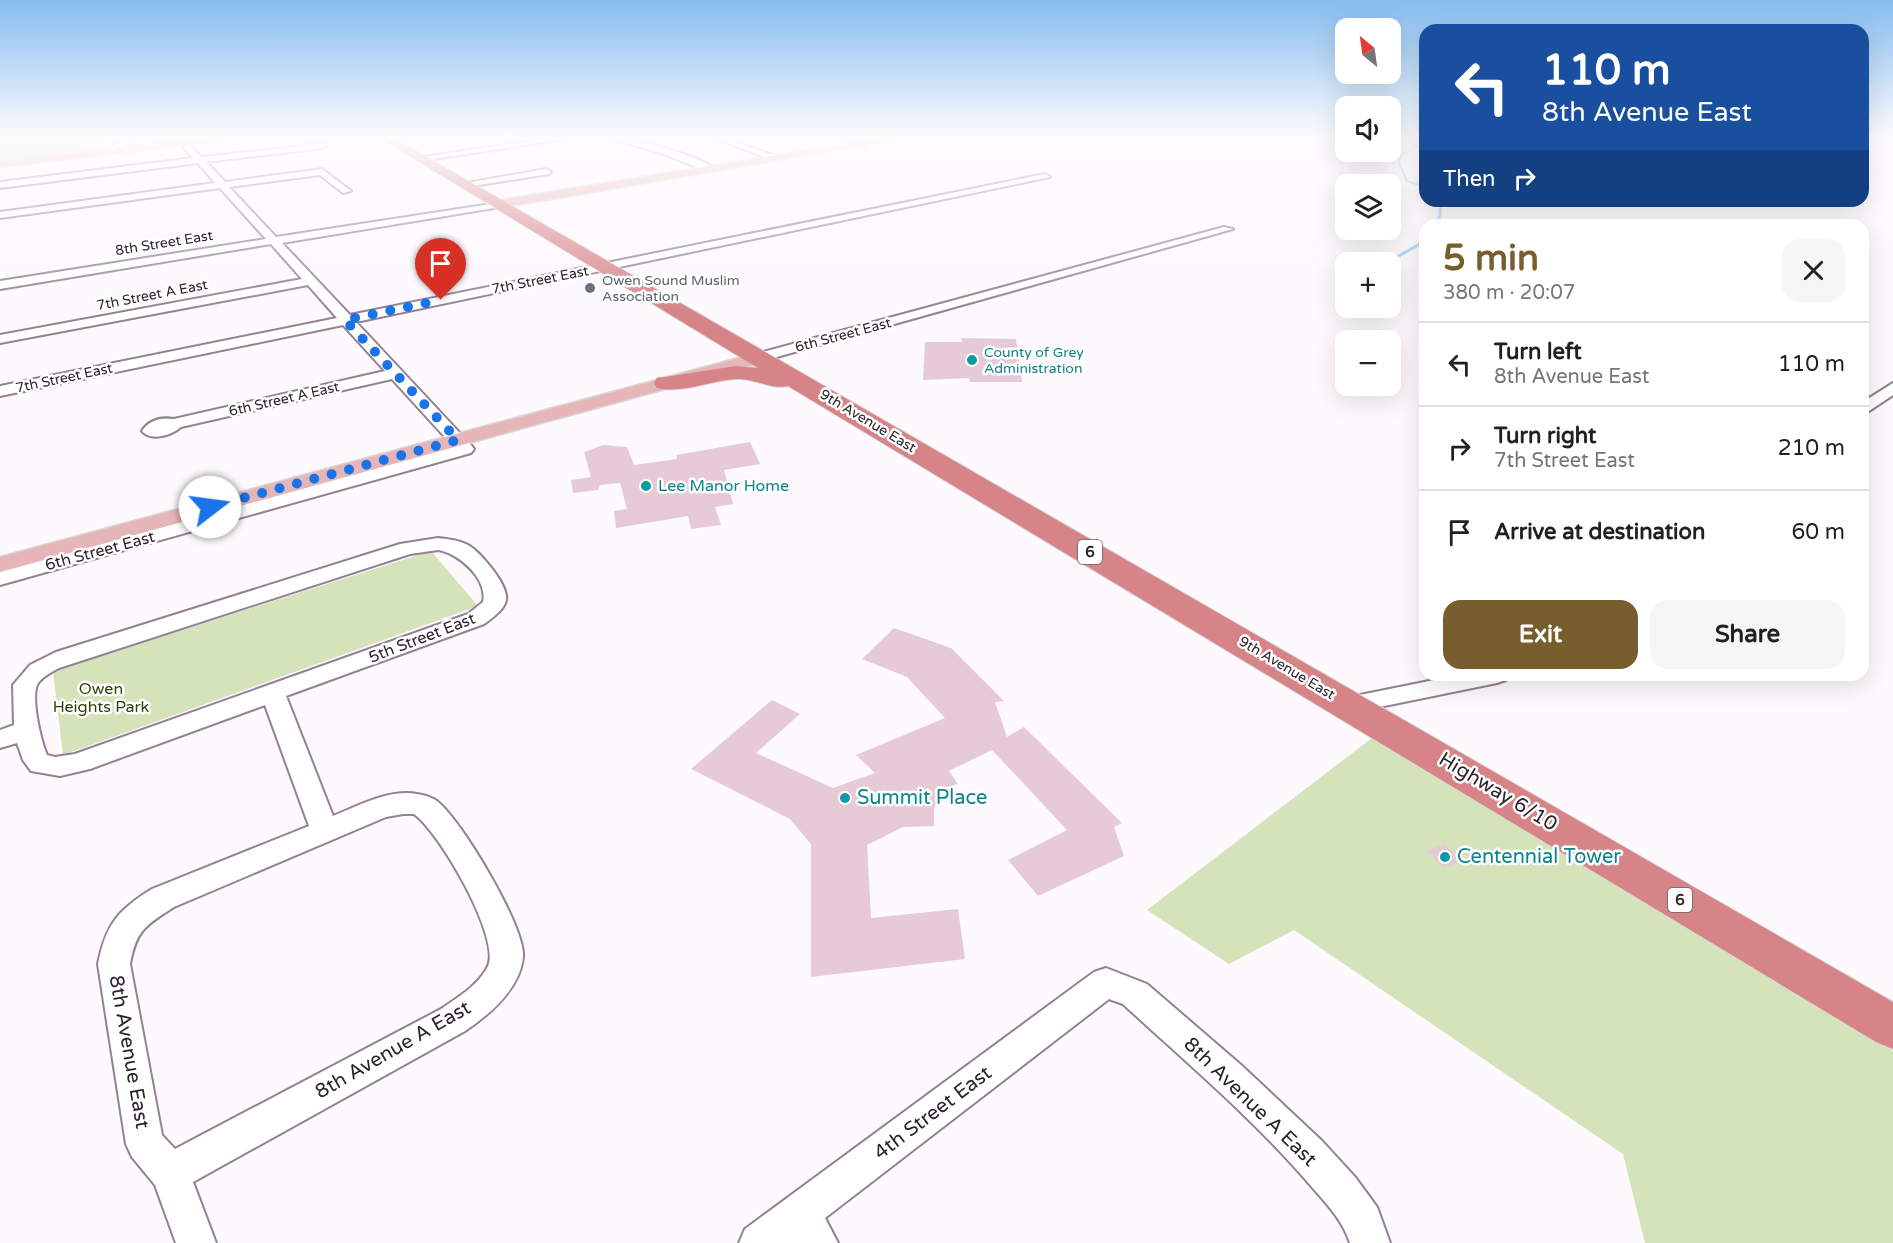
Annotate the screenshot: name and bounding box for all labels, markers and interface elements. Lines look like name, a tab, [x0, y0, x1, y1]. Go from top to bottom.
north arrow	[1335, 18, 1401, 84]
map controls	[1335, 18, 1401, 396]
text: 110 m	[1542, 45, 1671, 96]
icon: left	[1443, 48, 1521, 126]
button: sound	[1335, 96, 1401, 162]
text: 8th Avenue East	[1542, 96, 1752, 129]
icon: right	[1508, 162, 1541, 195]
text: Then	[1443, 166, 1496, 192]
button: layers	[1335, 174, 1401, 240]
street label: 8th Street East	[114, 227, 215, 259]
text: 5 min	[1443, 237, 1539, 280]
pin	[415, 238, 466, 300]
button: close	[1782, 239, 1845, 302]
icon: arrive	[424, 247, 457, 280]
button: +	[1335, 252, 1401, 318]
street label: 7th Street East	[490, 262, 591, 298]
place label: Owen Sound Muslim Association	[602, 272, 740, 305]
street label: 7th Street A East	[95, 276, 210, 314]
marker: Owen Sound Muslim Association	[583, 281, 597, 295]
text: 380 m · 20:07	[1443, 281, 1575, 305]
street label: 6th Street East	[793, 314, 893, 356]
button: −	[1335, 330, 1401, 396]
text: Turn left	[1494, 339, 1582, 365]
place label: County of Grey Administration	[984, 344, 1084, 377]
icon: left	[1443, 348, 1476, 381]
text: 110 m	[1778, 351, 1845, 377]
marker: County of Grey Administration	[965, 353, 979, 367]
street label: 7th Street East	[14, 359, 115, 397]
text: 8th Avenue East	[1494, 365, 1649, 389]
street label: 6th Street A East	[227, 378, 341, 420]
street label: 9th Avenue East	[817, 386, 920, 457]
text: Turn right	[1494, 423, 1596, 449]
icon: right	[1443, 432, 1476, 465]
text: 210 m	[1778, 435, 1845, 461]
text: 7th Street East	[1494, 449, 1635, 473]
position arrow	[178, 475, 242, 539]
place label: Lee Manor Home	[658, 476, 789, 496]
marker: Lee Manor Home	[639, 479, 653, 493]
icon: arrive	[1443, 516, 1476, 549]
text: Arrive at destination	[1494, 519, 1705, 545]
text: 60 m	[1791, 519, 1845, 545]
street label: 6th Street East	[43, 527, 157, 575]
road number: 6	[1078, 540, 1102, 564]
button: Exit	[1443, 600, 1638, 669]
button: Share	[1650, 600, 1845, 669]
street label: 5th Street East	[366, 608, 478, 668]
street label: 9th Avenue East	[1236, 633, 1339, 704]
park label: Owen Heights Park	[53, 679, 150, 717]
street label: Highway 6/10	[1434, 747, 1562, 837]
place label: Summit Place	[857, 786, 987, 810]
marker: Summit Place	[838, 791, 852, 805]
place label: Centennial Tower	[1457, 845, 1621, 869]
marker: Centennial Tower	[1438, 850, 1452, 864]
road number: 6	[1668, 888, 1692, 912]
street label: 8th Avenue East	[104, 973, 154, 1131]
street label: 8th Avenue A East	[311, 996, 475, 1104]
street label: 8th Avenue A East	[1179, 1032, 1322, 1172]
street label: 4th Street East	[869, 1061, 997, 1165]

